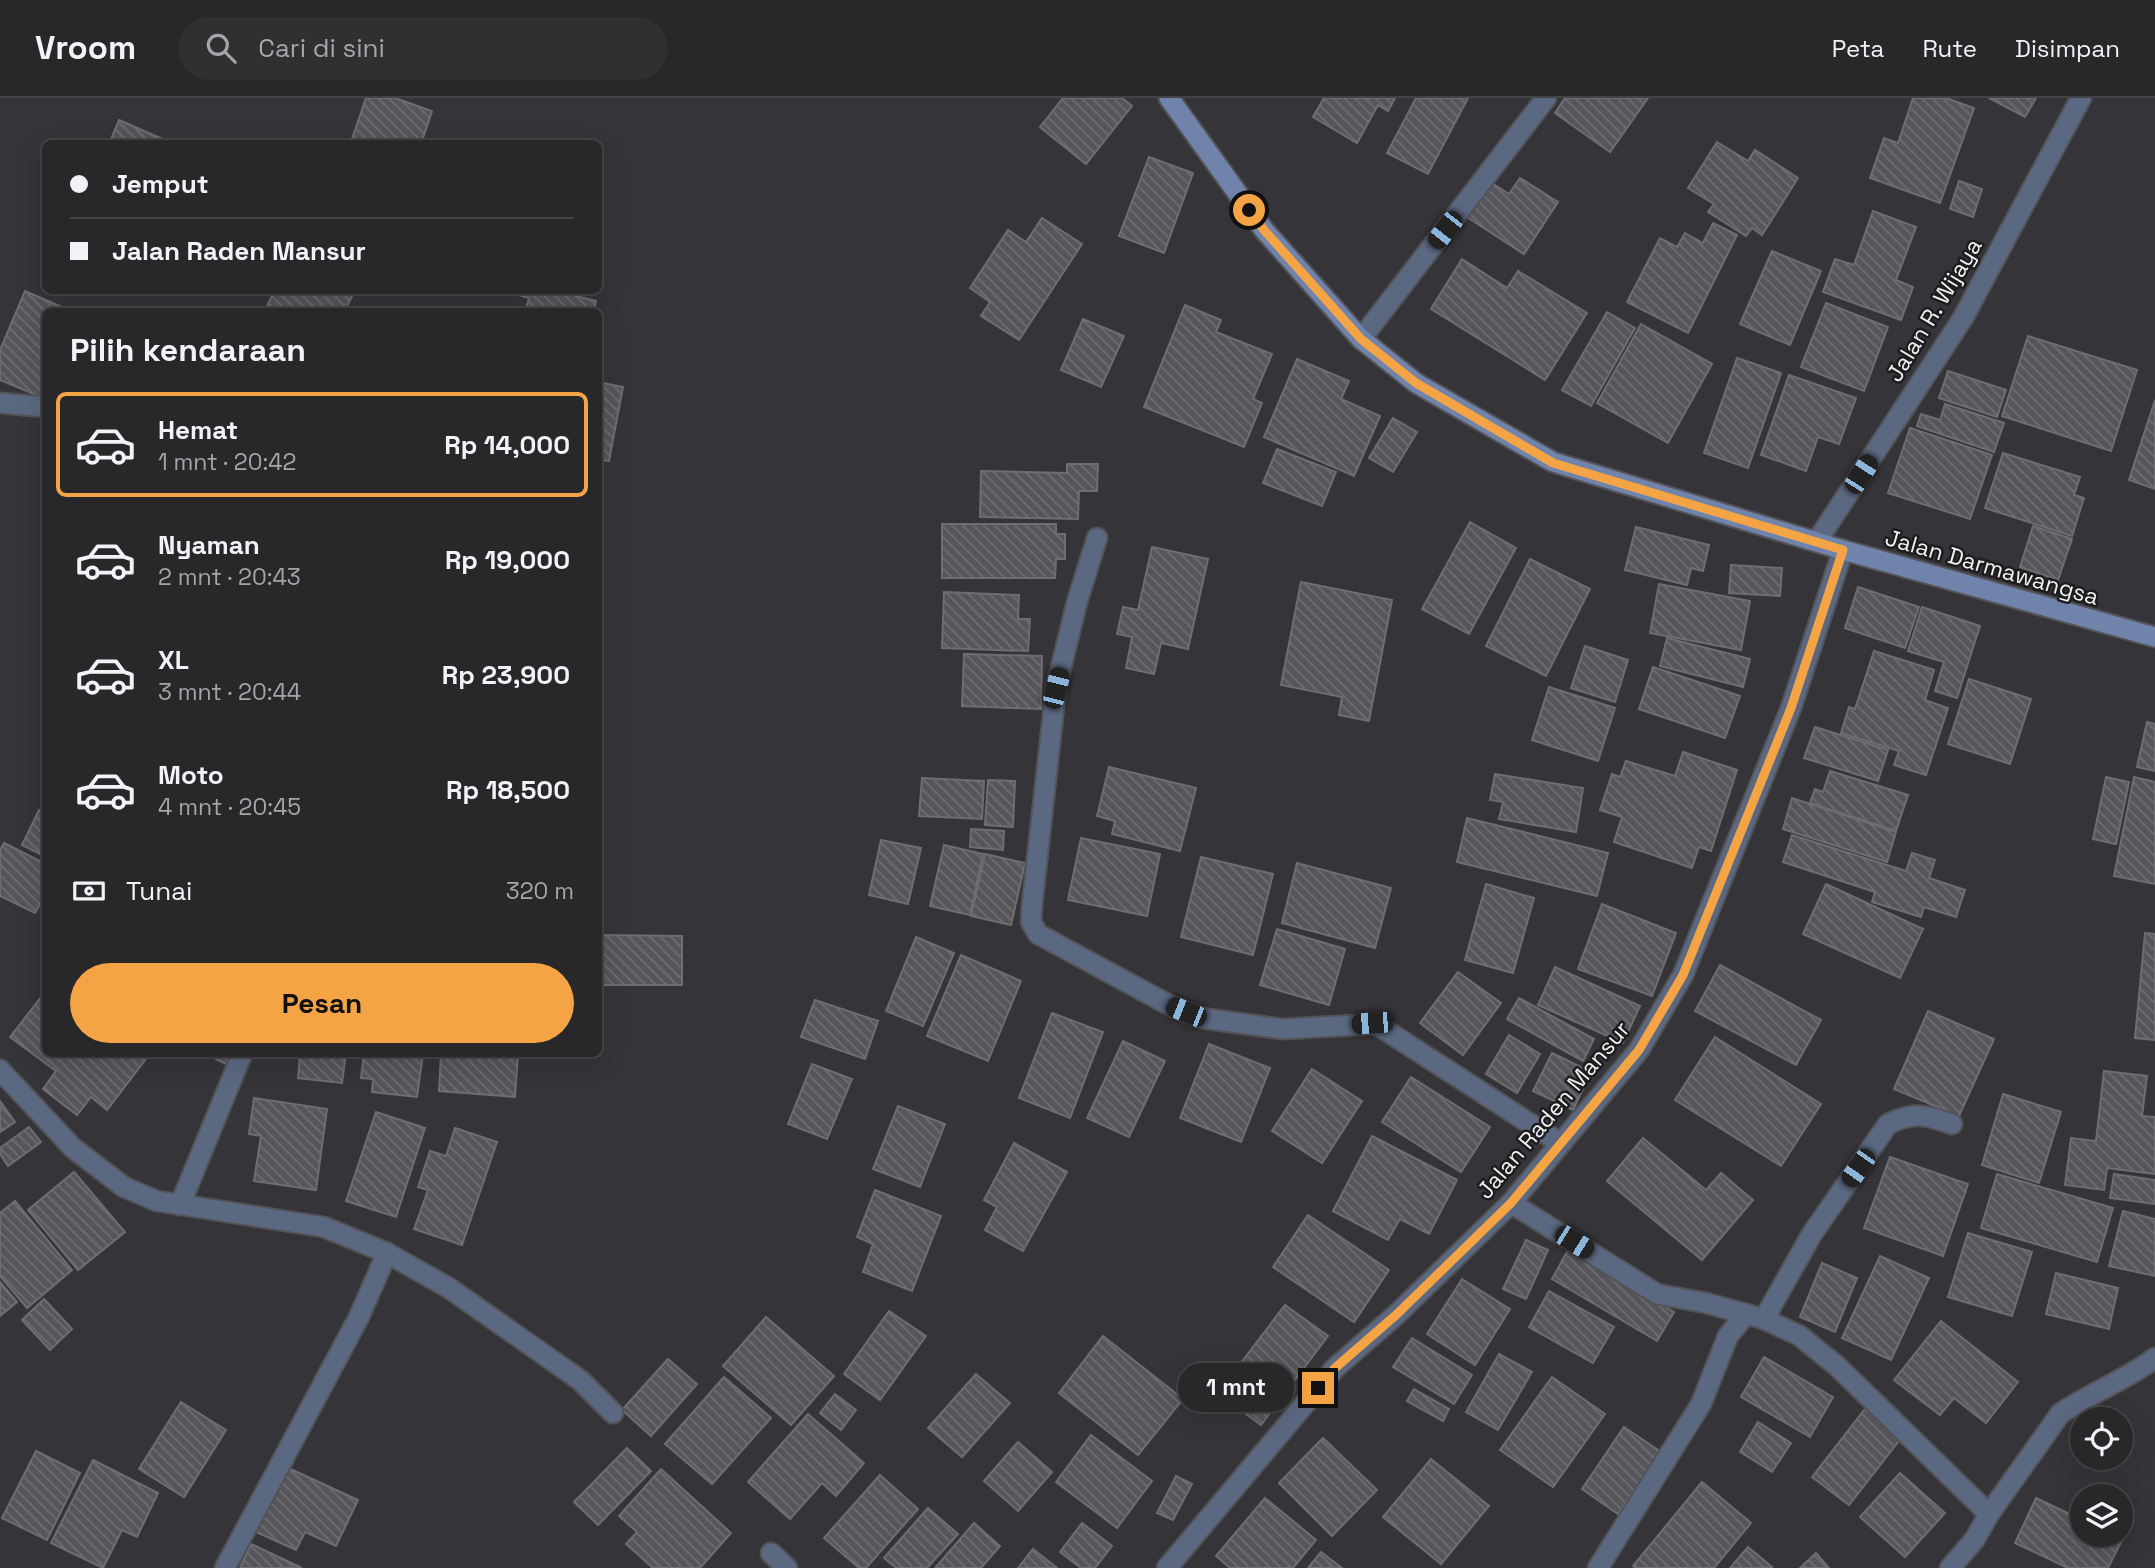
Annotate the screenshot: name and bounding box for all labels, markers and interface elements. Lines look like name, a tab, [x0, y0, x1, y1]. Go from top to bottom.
search box	[178, 17, 668, 80]
text: Vroom	[35, 27, 136, 69]
icon: search	[202, 29, 240, 67]
text: Cari di sini	[258, 31, 385, 65]
text: Peta	[1832, 33, 1884, 64]
text: Rute	[1922, 33, 1977, 64]
text: Disimpan	[2015, 33, 2120, 64]
text: Jemput	[112, 167, 209, 201]
route start	[1233, 194, 1265, 226]
car	[1424, 207, 1467, 253]
street label: Jalan R. Wijaya	[1879, 233, 1989, 387]
text: Jalan Raden Mansur	[112, 234, 366, 268]
text: Pilih kendaraan	[70, 330, 306, 370]
icon: car	[74, 413, 137, 476]
text: Hemat	[158, 413, 238, 447]
text: Rp 14,000	[444, 428, 570, 462]
text: 1 mnt · 20:42	[158, 447, 296, 477]
car	[1841, 451, 1882, 497]
street label: Jalan Darmawangsa	[1882, 522, 2102, 612]
icon: car	[74, 528, 137, 591]
text: Nyaman	[158, 528, 260, 562]
text: Rp 19,000	[445, 543, 570, 577]
text: 2 mnt · 20:43	[158, 562, 301, 592]
icon: car	[74, 643, 137, 706]
text: XL	[158, 643, 189, 677]
text: Rp 23,900	[442, 658, 570, 692]
car	[1041, 665, 1072, 711]
text: 3 mnt · 20:44	[158, 677, 301, 707]
icon: car	[74, 758, 137, 821]
text: Moto	[158, 758, 224, 792]
text: Rp 18,500	[446, 773, 570, 807]
text: 4 mnt · 20:45	[158, 792, 301, 822]
icon: cash	[70, 872, 108, 910]
text: Tunai	[126, 874, 192, 908]
text: 320 m	[506, 876, 574, 906]
button: Pesan	[70, 963, 574, 1043]
car	[1163, 994, 1210, 1030]
car	[1351, 1011, 1394, 1035]
street label: Jalan Raden Mansur	[1470, 1015, 1636, 1205]
car	[1838, 1145, 1879, 1191]
car	[1551, 1222, 1598, 1262]
callout: 1 mnt	[1178, 1364, 1294, 1412]
text: 1 mnt	[1206, 1372, 1266, 1402]
route end	[1302, 1372, 1334, 1404]
map controls	[2070, 1407, 2133, 1547]
button: locate	[2070, 1407, 2133, 1470]
button: layers	[2070, 1484, 2133, 1547]

